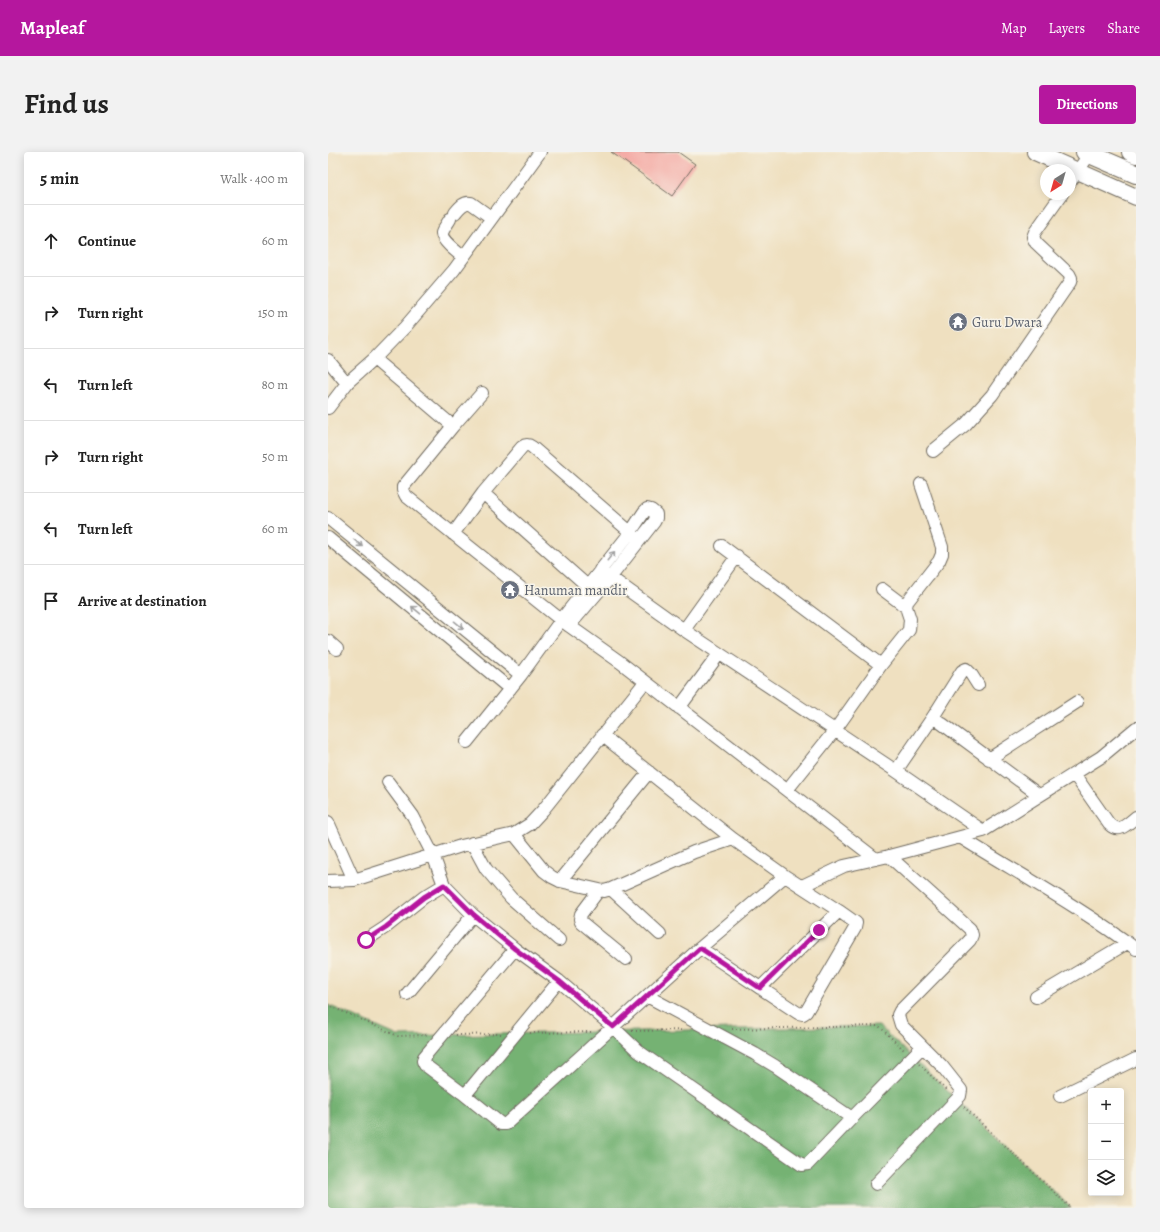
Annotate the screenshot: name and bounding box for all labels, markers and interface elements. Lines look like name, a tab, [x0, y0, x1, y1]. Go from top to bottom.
text: Mapleaf	[20, 15, 85, 41]
text: Map	[1001, 19, 1027, 38]
text: Layers	[1049, 19, 1085, 38]
text: Share	[1107, 19, 1140, 38]
text: Find us	[24, 85, 109, 123]
button: Directions	[1039, 85, 1136, 124]
north arrow	[1040, 164, 1076, 200]
text: 5 min	[40, 167, 79, 190]
text: Walk · 400 m	[220, 170, 288, 187]
icon: ahead	[40, 230, 62, 252]
text: Continue	[78, 231, 136, 251]
text: 60 m	[262, 232, 288, 249]
icon: right	[40, 302, 62, 324]
text: Turn right	[78, 303, 143, 323]
text: 150 m	[258, 304, 288, 321]
temple icon: Guru Dwara	[947, 311, 969, 333]
place label: Guru Dwara	[972, 313, 1043, 332]
icon: left	[40, 374, 62, 396]
text: Turn left	[78, 375, 133, 395]
text: 80 m	[261, 376, 288, 393]
icon: right	[40, 446, 62, 468]
text: Turn right	[78, 447, 143, 467]
text: 50 m	[262, 448, 288, 465]
icon: left	[40, 518, 62, 540]
text: Turn left	[78, 519, 133, 539]
text: 60 m	[262, 520, 288, 537]
one-way arrow	[353, 539, 364, 547]
one-way arrow	[606, 551, 615, 562]
temple icon: Hanuman mandir	[499, 579, 521, 601]
place label: Hanuman mandir	[524, 581, 628, 600]
icon: arrive	[40, 590, 62, 612]
text: Arrive at destination	[78, 591, 207, 611]
one-way arrow	[411, 606, 421, 615]
one-way arrow	[454, 621, 465, 629]
route end	[810, 921, 828, 939]
route start	[357, 931, 375, 949]
map controls	[1088, 1088, 1124, 1196]
button: +	[1088, 1088, 1124, 1124]
button: −	[1088, 1124, 1124, 1160]
button: layers	[1088, 1160, 1124, 1196]

